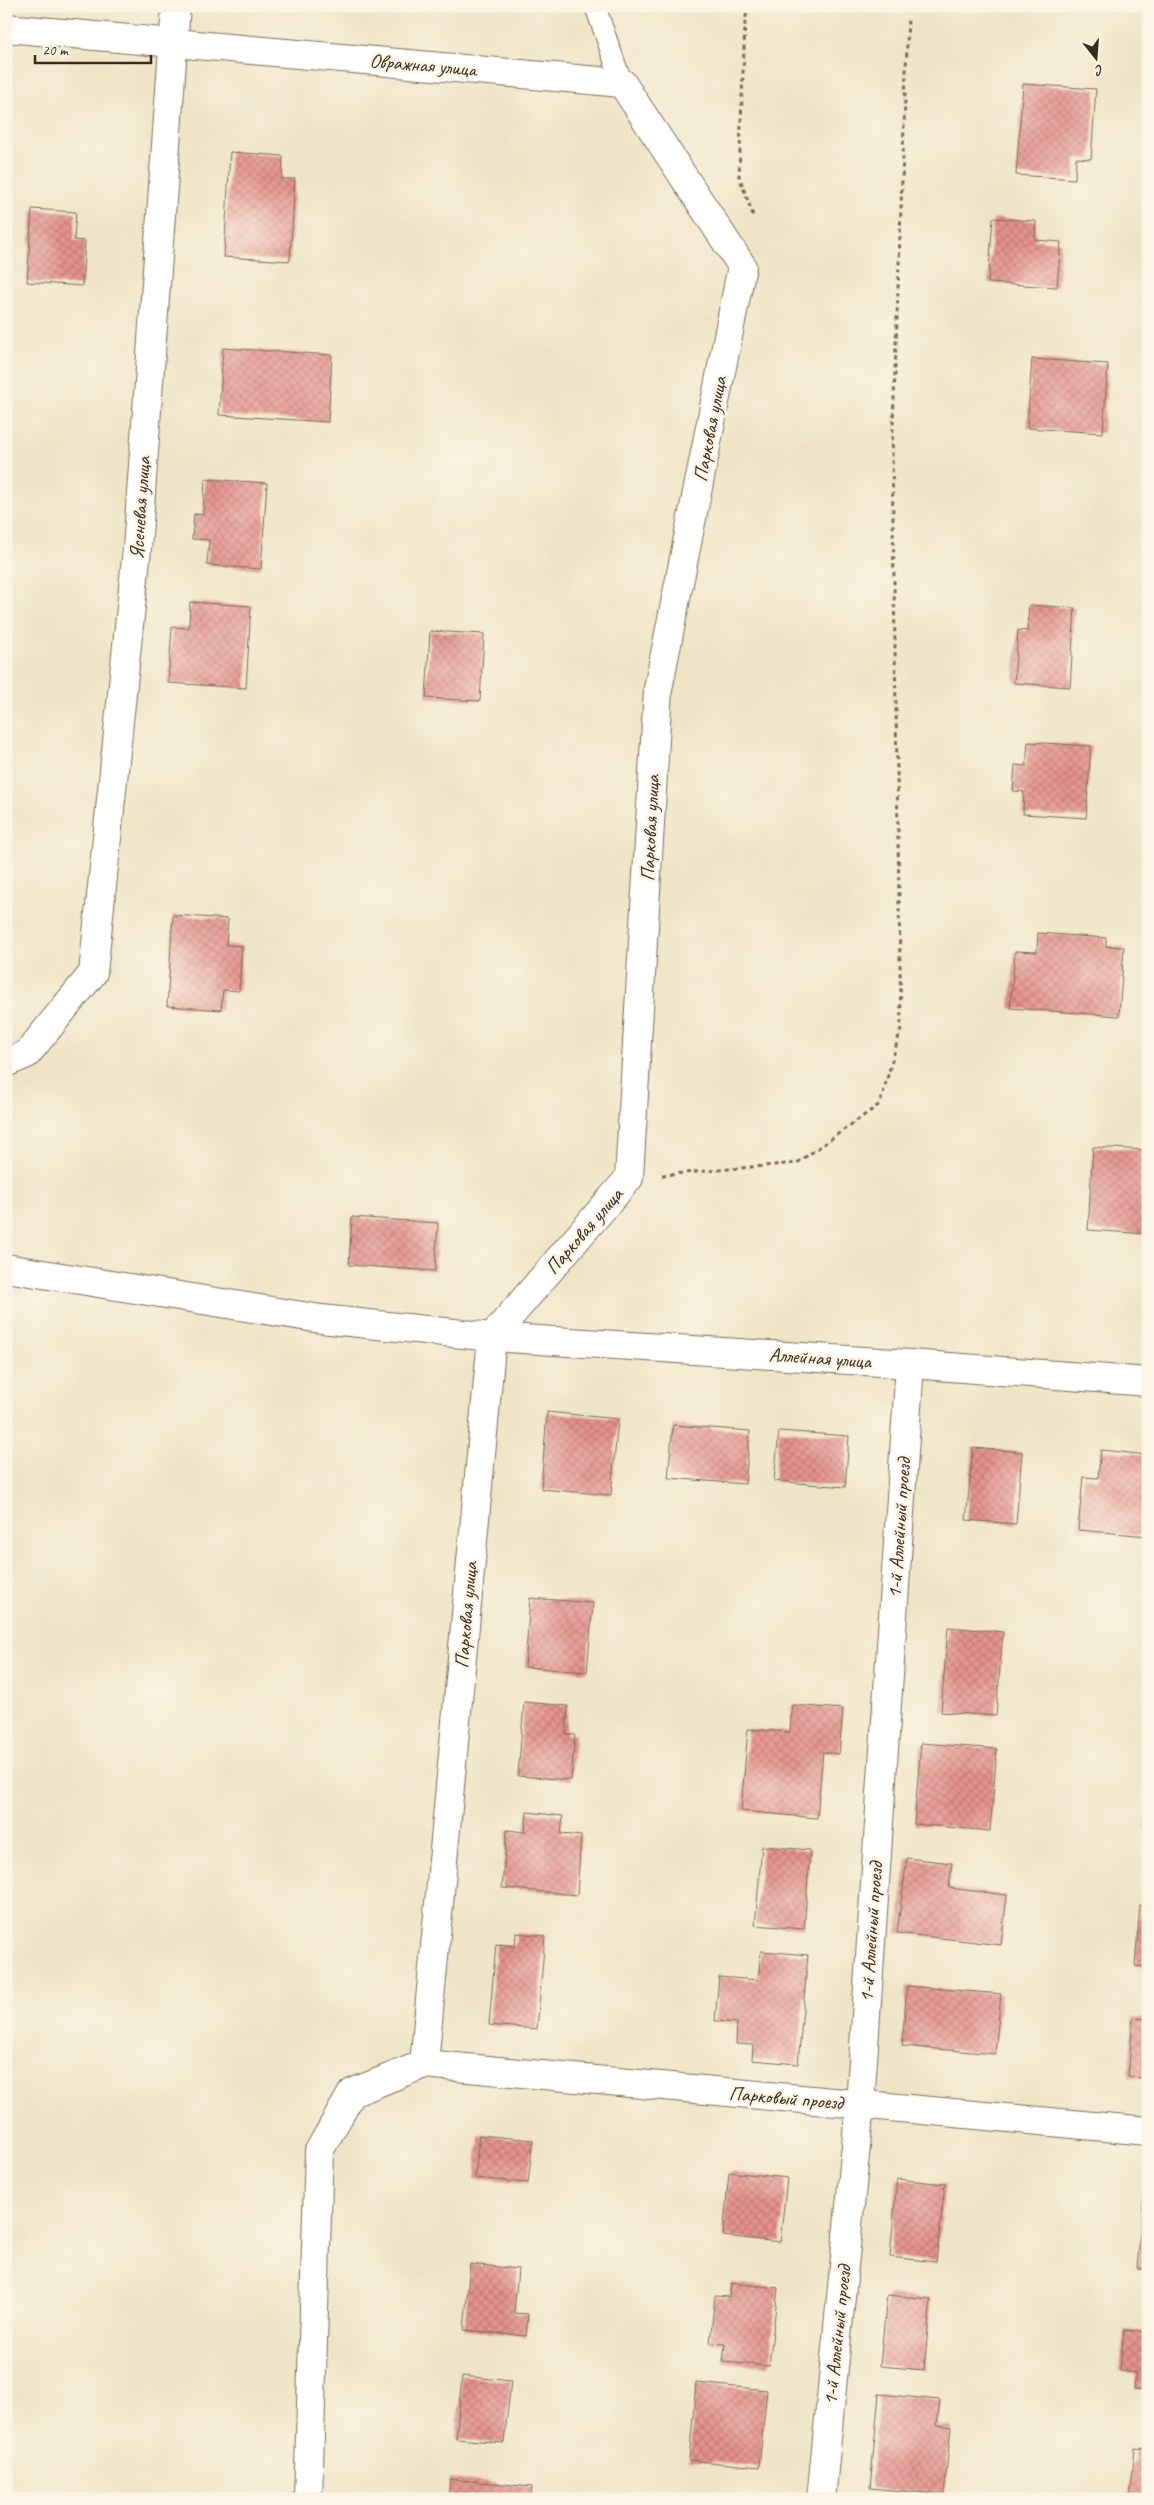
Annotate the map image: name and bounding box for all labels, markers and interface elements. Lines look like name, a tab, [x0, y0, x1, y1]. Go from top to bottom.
scale bar	[35, 32, 151, 64]
north arrow	[1072, 32, 1122, 82]
text: 20 m	[42, 41, 69, 60]
street label: Овражная улица	[369, 48, 479, 82]
text: С	[1092, 61, 1105, 80]
street label: Парковая улица	[688, 373, 733, 484]
street label: Ясеневая улица	[124, 455, 156, 560]
street label: Парковая улица	[635, 773, 665, 882]
street label: Парковая улица	[540, 1182, 629, 1279]
street label: Аллейная улица	[768, 1342, 874, 1374]
street label: 1-й Аллейный проезд	[882, 1455, 916, 1599]
street label: Парковая улица	[449, 1560, 483, 1669]
street label: 1-й Аллейный проезд	[854, 1859, 888, 2003]
street label: Парковый проезд	[728, 2081, 846, 2116]
street label: 1-й Аллейный проезд	[817, 2262, 857, 2406]

